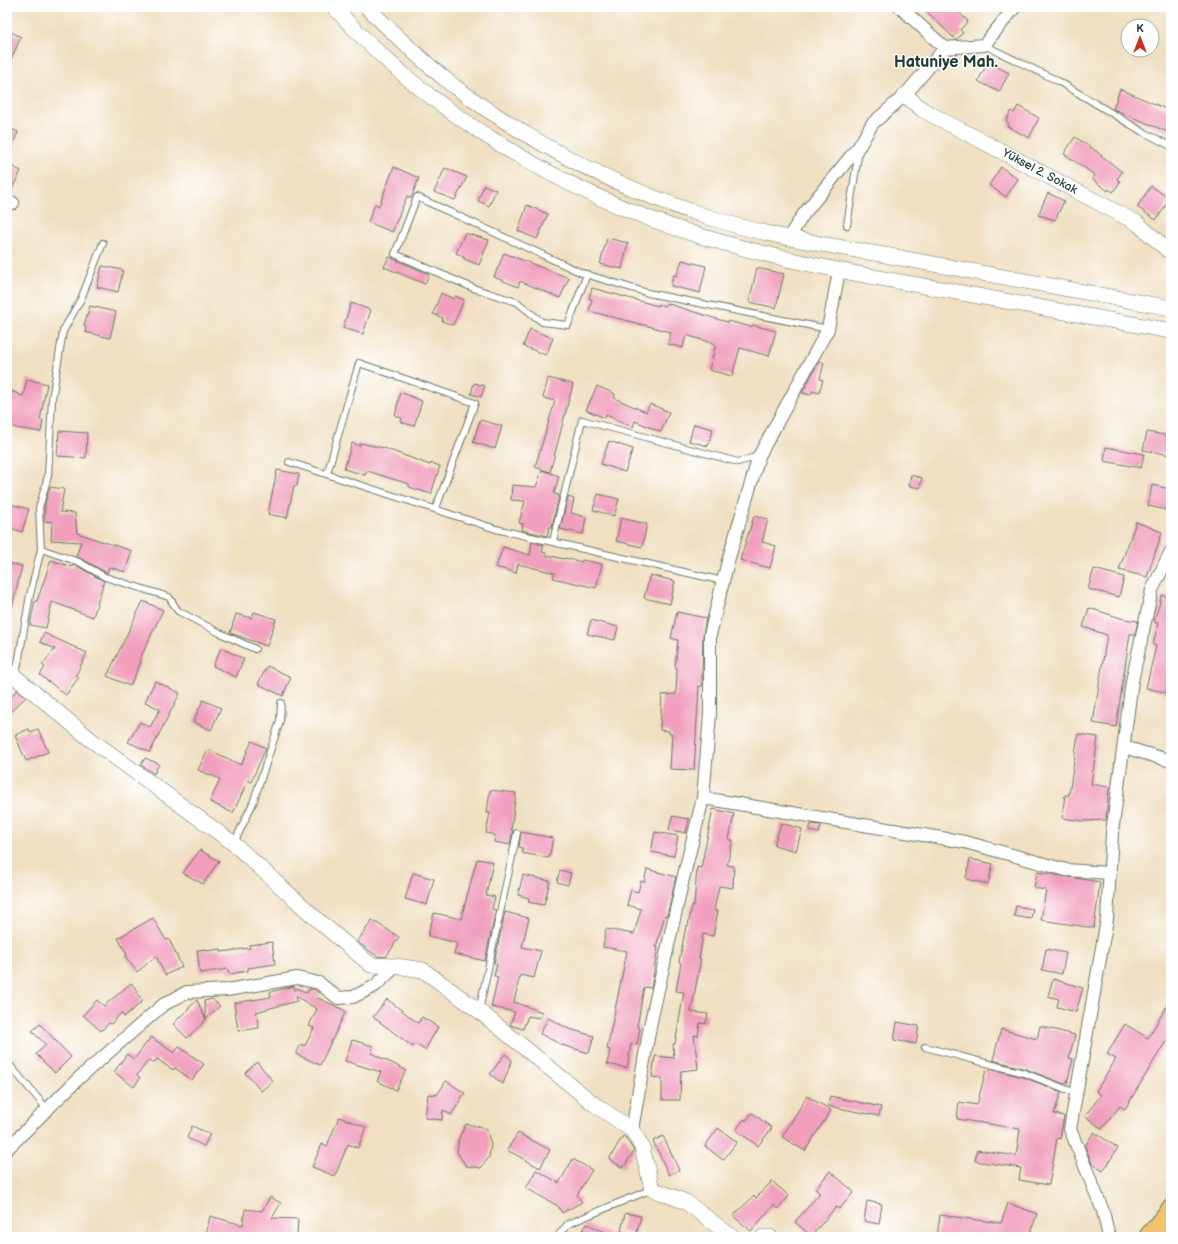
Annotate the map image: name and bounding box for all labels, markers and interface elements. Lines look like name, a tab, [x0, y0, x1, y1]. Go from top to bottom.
north arrow	[1120, 18, 1160, 58]
text: K	[1136, 22, 1144, 35]
district label: Hatuniye Mah.	[894, 53, 999, 72]
street label: Yüksel 2. Sokak	[999, 145, 1080, 198]

